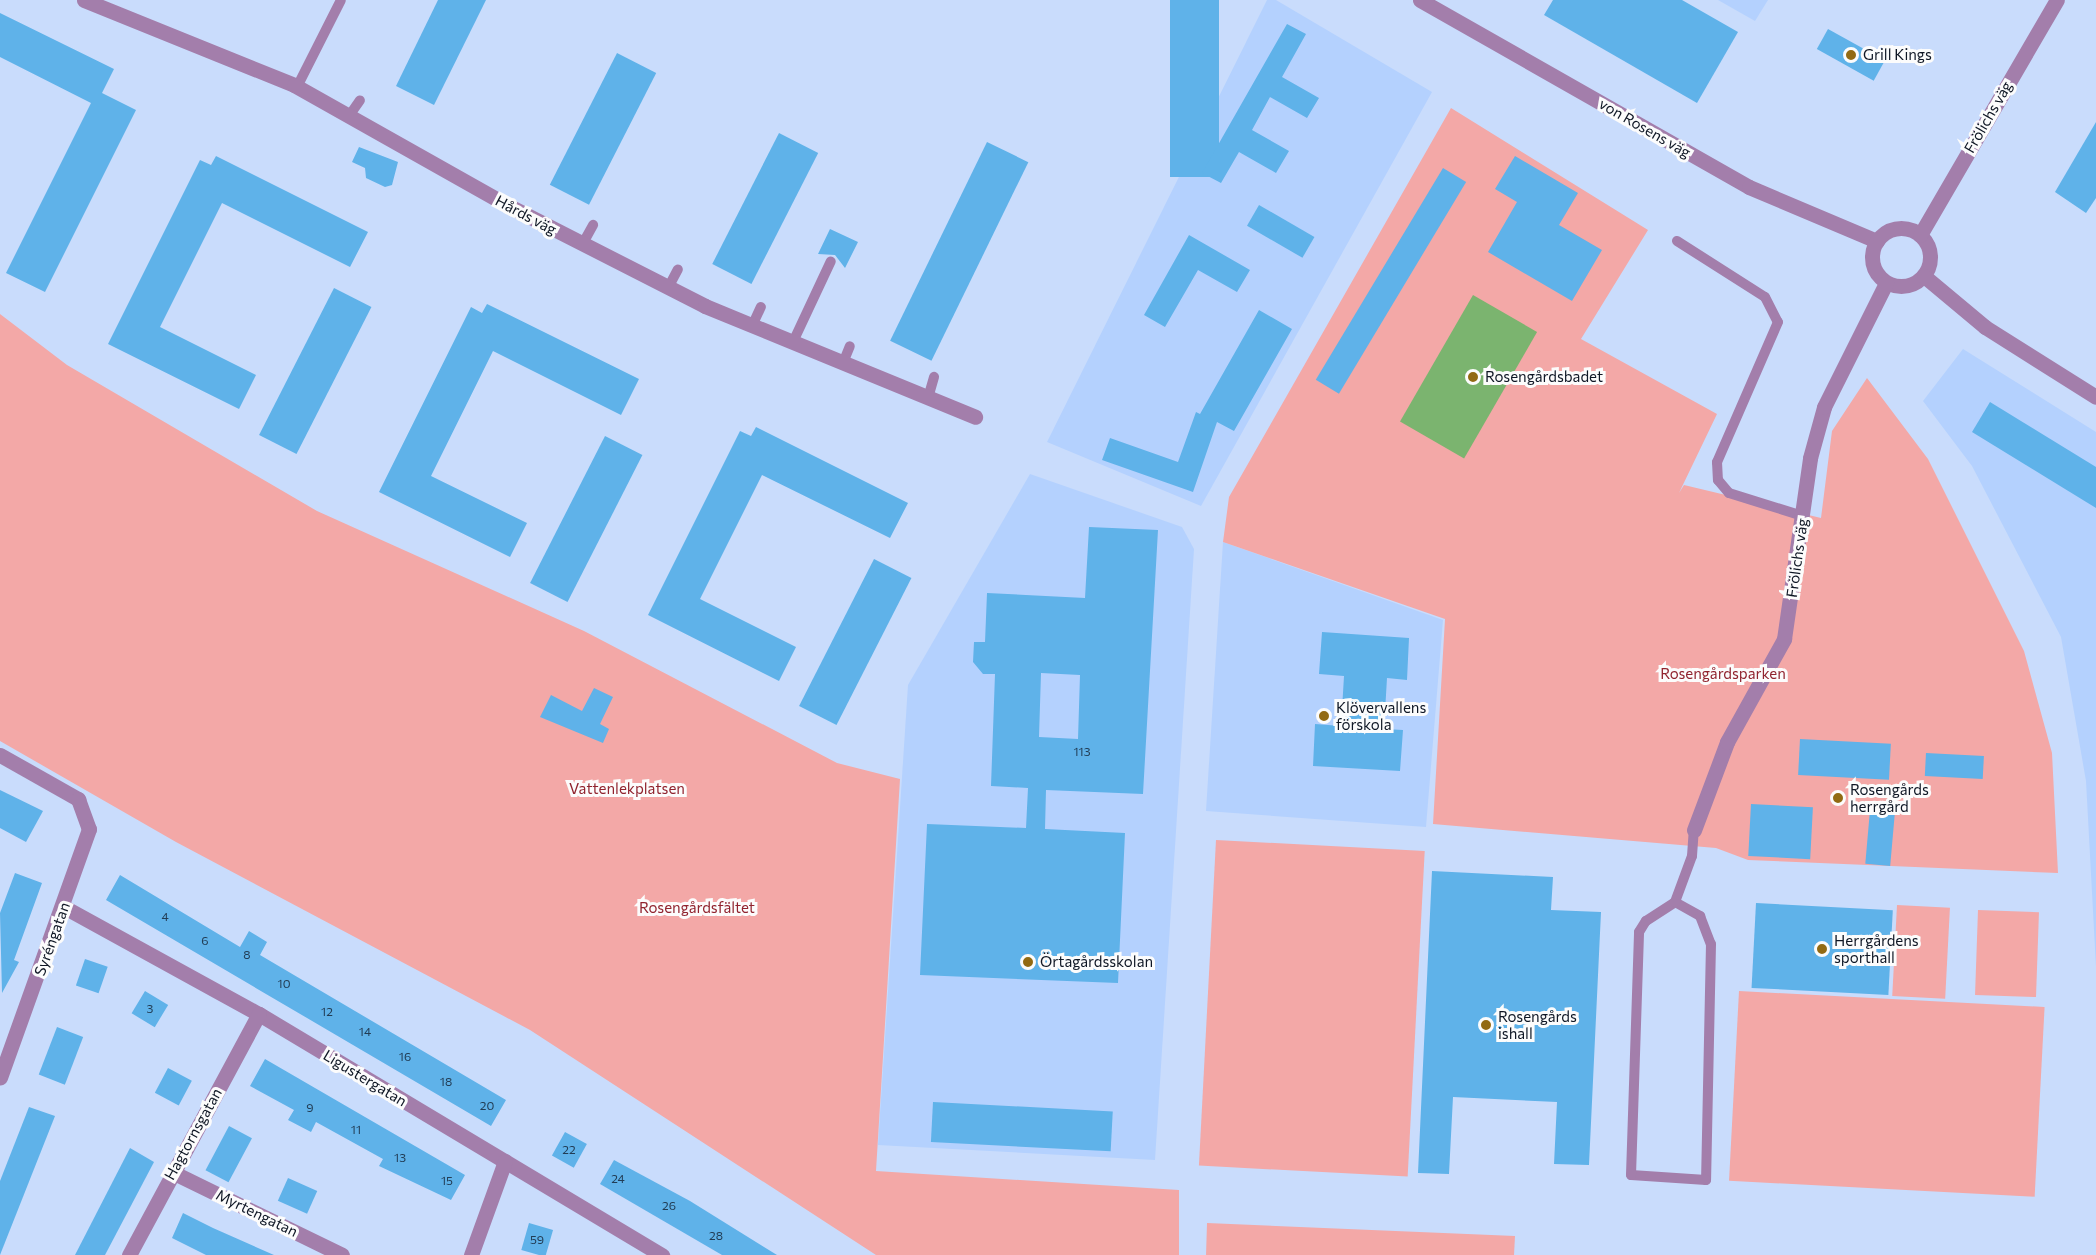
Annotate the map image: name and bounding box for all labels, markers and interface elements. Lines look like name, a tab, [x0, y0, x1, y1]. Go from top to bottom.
place label: Grill Kings	[1863, 46, 1932, 64]
marker: Grill Kings	[1844, 48, 1858, 62]
street label: Frölichs väg	[1960, 78, 2016, 156]
street label: von Rosens väg	[1596, 95, 1694, 161]
street label: Hårds väg	[492, 191, 560, 239]
place label: Rosengårdsbadet	[1485, 368, 1603, 386]
marker: Rosengårdsbadet	[1466, 370, 1480, 384]
street label: Frölichs väg	[1783, 517, 1811, 599]
park label: Rosengårdsparken	[1660, 665, 1786, 683]
place label: Klövervallens förskola	[1336, 698, 1426, 733]
marker: Klövervallens förskola	[1317, 709, 1331, 723]
house number: 113	[1073, 745, 1091, 759]
park label: Vattenlekplatsen	[569, 780, 685, 798]
place label: Rosengårds herrgård	[1850, 780, 1929, 815]
marker: Rosengårds herrgård	[1831, 791, 1845, 805]
park label: Rosengårdsfältet	[639, 899, 755, 917]
street label: Syréngatan	[30, 900, 74, 978]
house number: 4	[161, 910, 169, 924]
place label: Herrgårdens sporthall	[1834, 931, 1919, 966]
house number: 6	[201, 934, 209, 948]
marker: Herrgårdens sporthall	[1815, 942, 1829, 956]
house number: 8	[243, 948, 251, 962]
place label: Örtagårdsskolan	[1040, 953, 1153, 971]
marker: Örtagårdsskolan	[1021, 955, 1035, 969]
house number: 10	[278, 977, 290, 991]
house number: 3	[147, 1002, 153, 1016]
house number: 12	[321, 1005, 333, 1019]
place label: Rosengårds ishall	[1498, 1007, 1577, 1042]
marker: Rosengårds ishall	[1479, 1018, 1493, 1032]
house number: 14	[359, 1025, 371, 1039]
street label: Ligustergatan	[320, 1046, 410, 1110]
house number: 16	[399, 1050, 411, 1064]
house number: 18	[440, 1075, 452, 1089]
street label: Hagtornsgatan	[160, 1085, 226, 1183]
house number: 20	[480, 1099, 494, 1113]
house number: 9	[306, 1101, 314, 1115]
house number: 11	[351, 1123, 361, 1137]
house number: 22	[562, 1143, 576, 1157]
house number: 13	[394, 1151, 406, 1165]
house number: 24	[611, 1172, 625, 1186]
house number: 15	[441, 1174, 453, 1188]
street label: Myrtengatan	[213, 1185, 301, 1241]
house number: 26	[662, 1199, 676, 1213]
house number: 28	[709, 1229, 723, 1243]
house number: 59	[530, 1233, 544, 1247]

